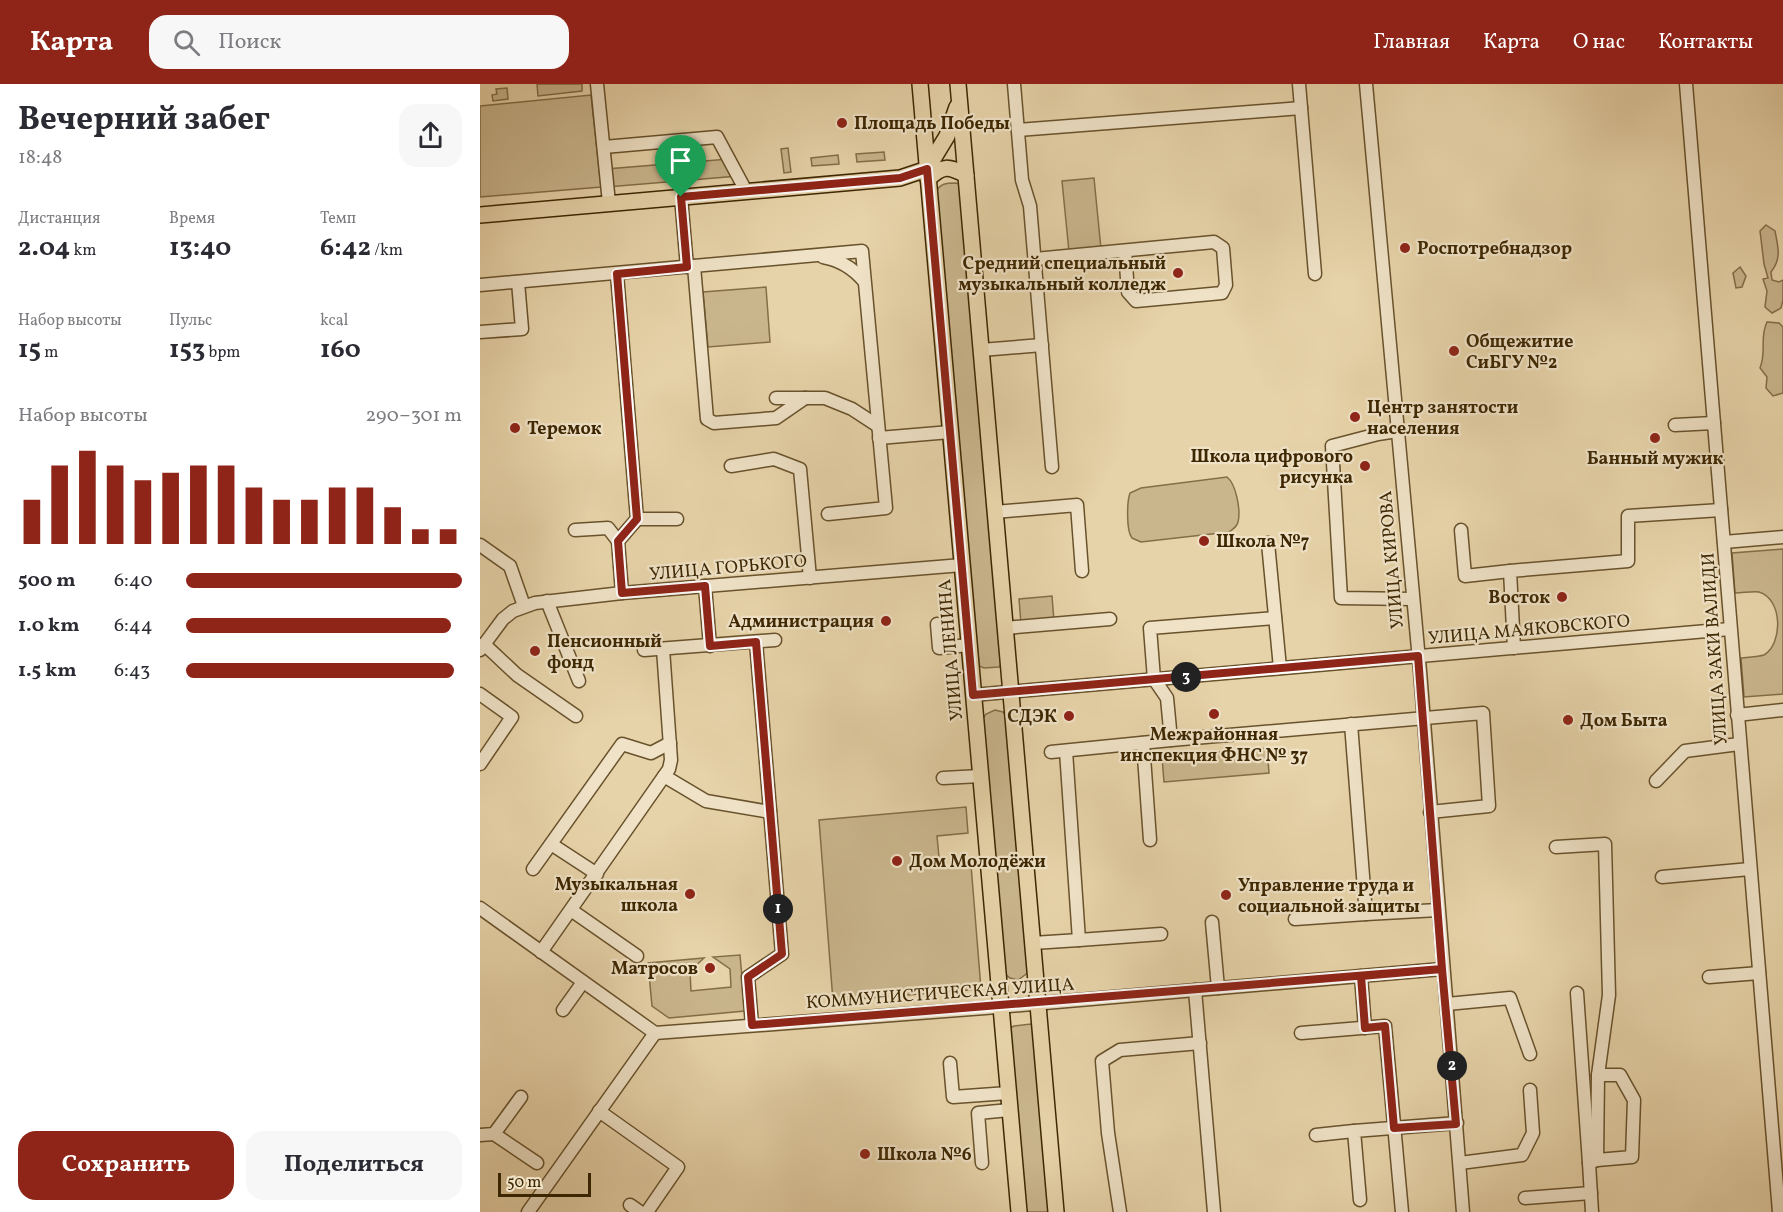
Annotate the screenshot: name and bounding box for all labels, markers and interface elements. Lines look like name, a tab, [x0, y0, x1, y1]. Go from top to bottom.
search box	[149, 15, 569, 69]
text: Карта	[30, 23, 113, 62]
icon: search	[170, 26, 203, 59]
text: Поиск	[218, 27, 281, 58]
text: Главная	[1373, 28, 1450, 57]
text: Карта	[1483, 28, 1540, 57]
text: О нас	[1573, 28, 1625, 57]
text: Контакты	[1658, 28, 1753, 57]
text: Вечерний забег	[18, 98, 270, 144]
button: share	[399, 104, 462, 167]
place label: Площадь Победы	[854, 112, 1010, 137]
marker: Площадь Победы	[835, 116, 849, 130]
pin	[655, 135, 706, 197]
text: 18:48	[18, 144, 62, 172]
icon: arrive	[664, 144, 697, 177]
text: Дистанция	[18, 208, 100, 230]
text: Время	[169, 208, 215, 230]
text: Темп	[320, 208, 356, 230]
text: 2.04	[18, 230, 70, 266]
text: 13:40	[169, 230, 231, 266]
text: 6:42	[320, 230, 371, 266]
place label: Роспотребнадзор	[1417, 237, 1572, 262]
text: km	[70, 240, 96, 262]
text: /km	[371, 240, 403, 262]
marker: Роспотребнадзор	[1398, 241, 1412, 255]
place label: Средний специальный музыкальный колледж	[958, 252, 1166, 298]
marker: Средний специальный музыкальный колледж	[1171, 266, 1185, 280]
text: Набор высоты	[18, 310, 122, 332]
text: Пульс	[169, 310, 212, 332]
text: kcal	[320, 310, 348, 332]
place label: Общежитие СиБГУ №2	[1466, 330, 1573, 376]
text: 15	[18, 332, 41, 368]
text: 153	[169, 332, 205, 368]
text: 160	[320, 332, 361, 368]
text: m	[41, 342, 58, 364]
text: bpm	[205, 342, 241, 364]
marker: Общежитие СиБГУ №2	[1447, 344, 1461, 358]
place label: Центр занятости населения	[1367, 396, 1518, 442]
text: Набор высоты	[18, 402, 148, 430]
text: 290–301 m	[365, 402, 462, 430]
marker: Центр занятости населения	[1348, 410, 1362, 424]
place label: Теремок	[527, 417, 602, 442]
marker: Теремок	[508, 421, 522, 435]
marker: Банный мужик	[1648, 431, 1662, 445]
place label: Школа цифрового рисунка	[1190, 445, 1353, 491]
place label: Банный мужик	[1587, 447, 1724, 472]
marker: Школа цифрового рисунка	[1358, 459, 1372, 473]
street label: УЛИЦА КИРОВА	[1374, 489, 1411, 630]
place label: Школа №7	[1216, 530, 1310, 555]
marker: Школа №7	[1197, 534, 1211, 548]
street label: УЛИЦА ГОРЬКОГО	[648, 549, 808, 588]
street label: УЛИЦА ЗАКИ ВАЛИДИ	[1696, 552, 1735, 746]
text: 500 m	[18, 567, 76, 595]
text: 6:40	[114, 567, 152, 595]
street label: УЛИЦА ЛЕНИНА	[933, 578, 970, 722]
place label: Восток	[1488, 586, 1550, 611]
marker: Восток	[1555, 590, 1569, 604]
street label: УЛИЦА МАЯКОВСКОГО	[1427, 609, 1631, 652]
place label: Администрация	[728, 610, 874, 635]
text: 1.0 km	[18, 612, 80, 640]
text: 6:44	[114, 612, 153, 640]
marker: Администрация	[879, 614, 893, 628]
place label: Пенсионный фонд	[547, 630, 662, 676]
marker: Пенсионный фонд	[528, 644, 542, 658]
text: 1.5 km	[18, 657, 77, 685]
text: 6:43	[114, 657, 150, 685]
pin: 3	[1171, 662, 1201, 692]
text: 3	[1182, 666, 1190, 688]
place label: СДЭК	[1007, 705, 1057, 730]
marker: Межрайонная инспекция ФНС № 37	[1207, 707, 1221, 721]
marker: СДЭК	[1062, 709, 1076, 723]
place label: Дом Быта	[1580, 709, 1668, 734]
marker: Дом Быта	[1561, 713, 1575, 727]
place label: Межрайонная инспекция ФНС № 37	[1120, 723, 1308, 769]
place label: Дом Молодёжи	[909, 850, 1046, 875]
marker: Дом Молодёжи	[890, 854, 904, 868]
place label: Музыкальная школа	[555, 873, 678, 919]
place label: Управление труда и социальной защиты	[1238, 874, 1420, 920]
marker: Музыкальная школа	[683, 887, 697, 901]
marker: Управление труда и социальной защиты	[1219, 888, 1233, 902]
pin: 1	[763, 894, 793, 924]
text: 1	[775, 898, 781, 920]
place label: Матросов	[611, 957, 698, 982]
marker: Матросов	[703, 961, 717, 975]
street label: КОММУНИСТИЧЕСКАЯ УЛИЦА	[805, 973, 1075, 1016]
pin: 2	[1437, 1051, 1467, 1081]
text: 2	[1448, 1055, 1456, 1077]
button: Сохранить	[18, 1131, 234, 1200]
button: Поделиться	[246, 1131, 462, 1200]
place label: Школа №6	[877, 1143, 972, 1168]
marker: Школа №6	[858, 1147, 872, 1161]
scale bar	[498, 1170, 591, 1198]
text: 50 m	[507, 1172, 541, 1194]

